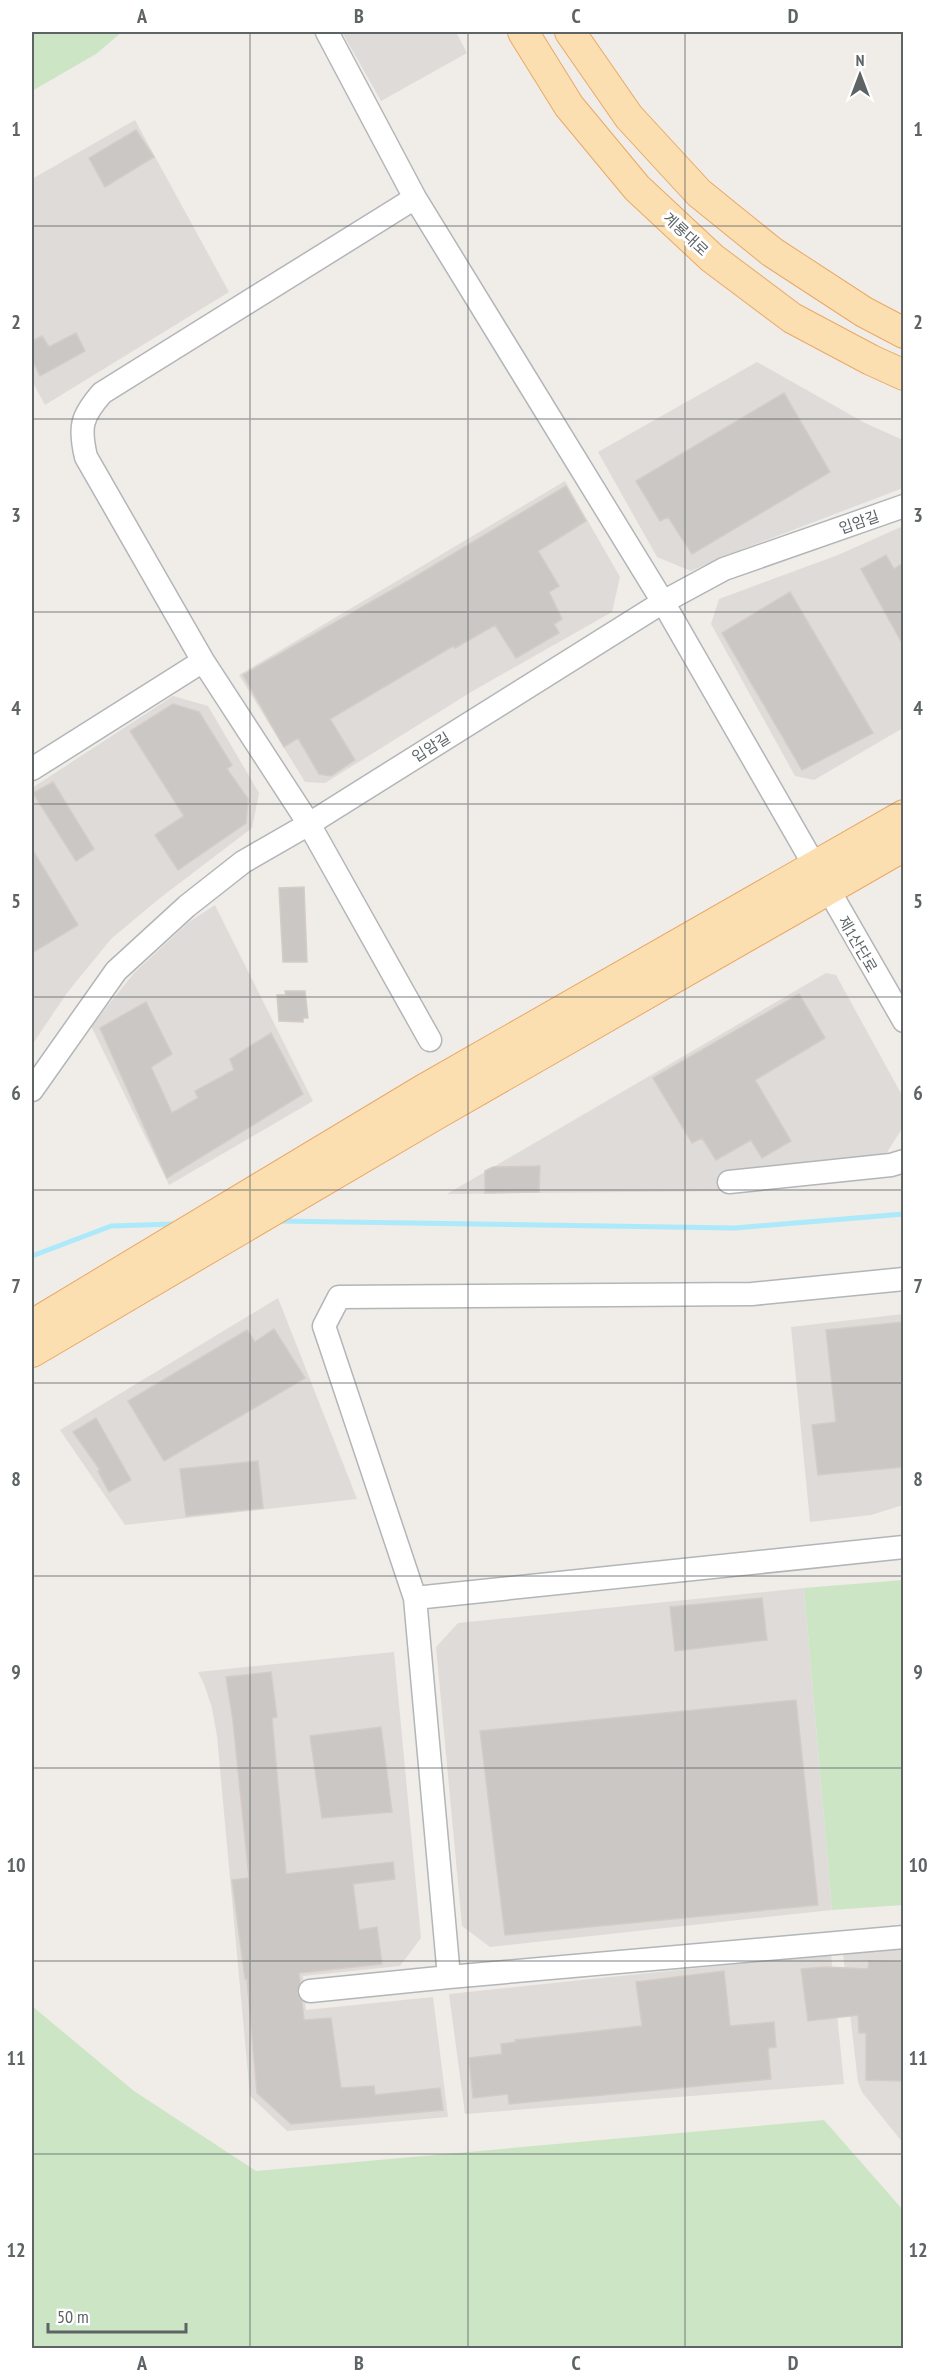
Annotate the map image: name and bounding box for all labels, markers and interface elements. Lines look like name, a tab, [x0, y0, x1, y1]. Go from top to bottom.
text: A	[136, 3, 148, 29]
text: B	[354, 3, 364, 29]
text: C	[571, 3, 581, 29]
text: D	[788, 3, 799, 29]
north arrow	[830, 45, 890, 105]
text: N	[856, 50, 864, 70]
text: 1	[11, 116, 21, 142]
text: 1	[913, 116, 923, 142]
street label: 계룡대로	[659, 208, 713, 260]
text: 2	[11, 309, 21, 335]
text: 2	[913, 309, 923, 335]
text: 3	[11, 502, 21, 528]
text: 3	[913, 502, 923, 528]
street label: 입암길	[836, 506, 882, 538]
text: 4	[11, 695, 21, 721]
text: 4	[913, 695, 923, 721]
street label: 입암길	[408, 728, 454, 766]
text: 5	[11, 888, 21, 914]
text: 5	[913, 888, 923, 914]
street label: 제1산단로	[834, 912, 882, 976]
text: 6	[11, 1080, 21, 1106]
text: 6	[913, 1080, 923, 1106]
text: 7	[11, 1273, 21, 1299]
text: 7	[913, 1273, 923, 1299]
text: 8	[11, 1466, 21, 1492]
text: 8	[913, 1466, 923, 1492]
text: 9	[11, 1659, 21, 1685]
text: 9	[913, 1659, 923, 1685]
text: 10	[6, 1852, 26, 1878]
text: 10	[908, 1852, 928, 1878]
text: 11	[6, 2045, 26, 2071]
text: 11	[908, 2045, 928, 2071]
text: 12	[6, 2237, 26, 2263]
text: 12	[908, 2237, 928, 2263]
scale bar	[48, 2296, 186, 2334]
text: 50 m	[57, 2305, 89, 2328]
text: A	[136, 2350, 148, 2376]
text: B	[354, 2350, 364, 2376]
text: C	[571, 2350, 581, 2376]
text: D	[788, 2350, 799, 2376]

